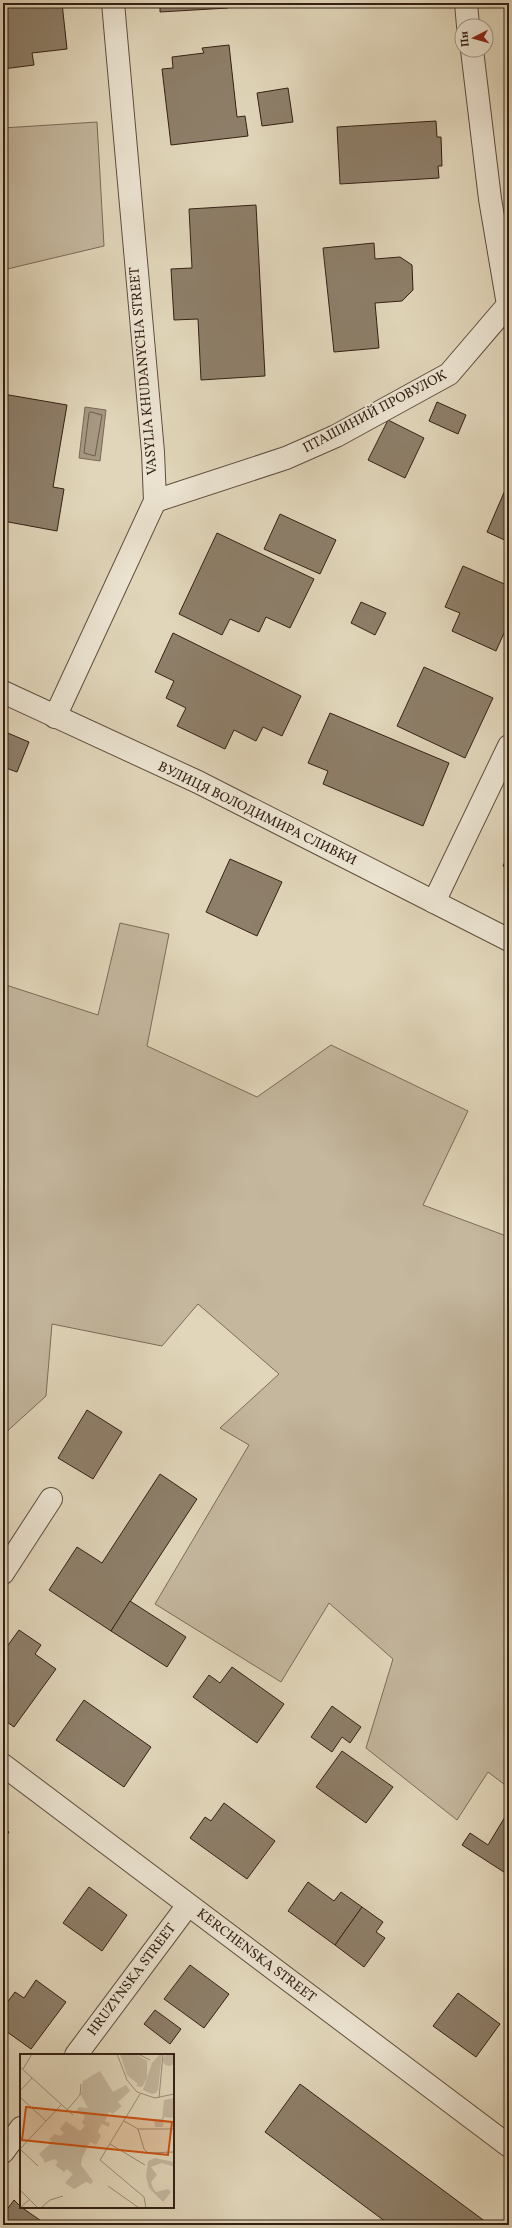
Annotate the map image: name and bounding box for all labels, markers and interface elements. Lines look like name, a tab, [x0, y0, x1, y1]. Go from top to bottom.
north arrow	[454, 18, 494, 58]
text: Пн	[457, 30, 474, 47]
street label: VASYLIA KHUDANYCHA STREET	[125, 266, 163, 476]
street label: ПТАШИНИЙ ПРОВУЛОК	[299, 365, 451, 458]
street label: ВУЛИЦЯ ВОЛОДИМИРА СЛИВКИ	[154, 757, 360, 871]
street label: KERCHENSKA STREET	[192, 1905, 320, 2007]
street label: HRUZYNSKA STREET	[83, 1920, 181, 2040]
inset map	[20, 2054, 174, 2208]

